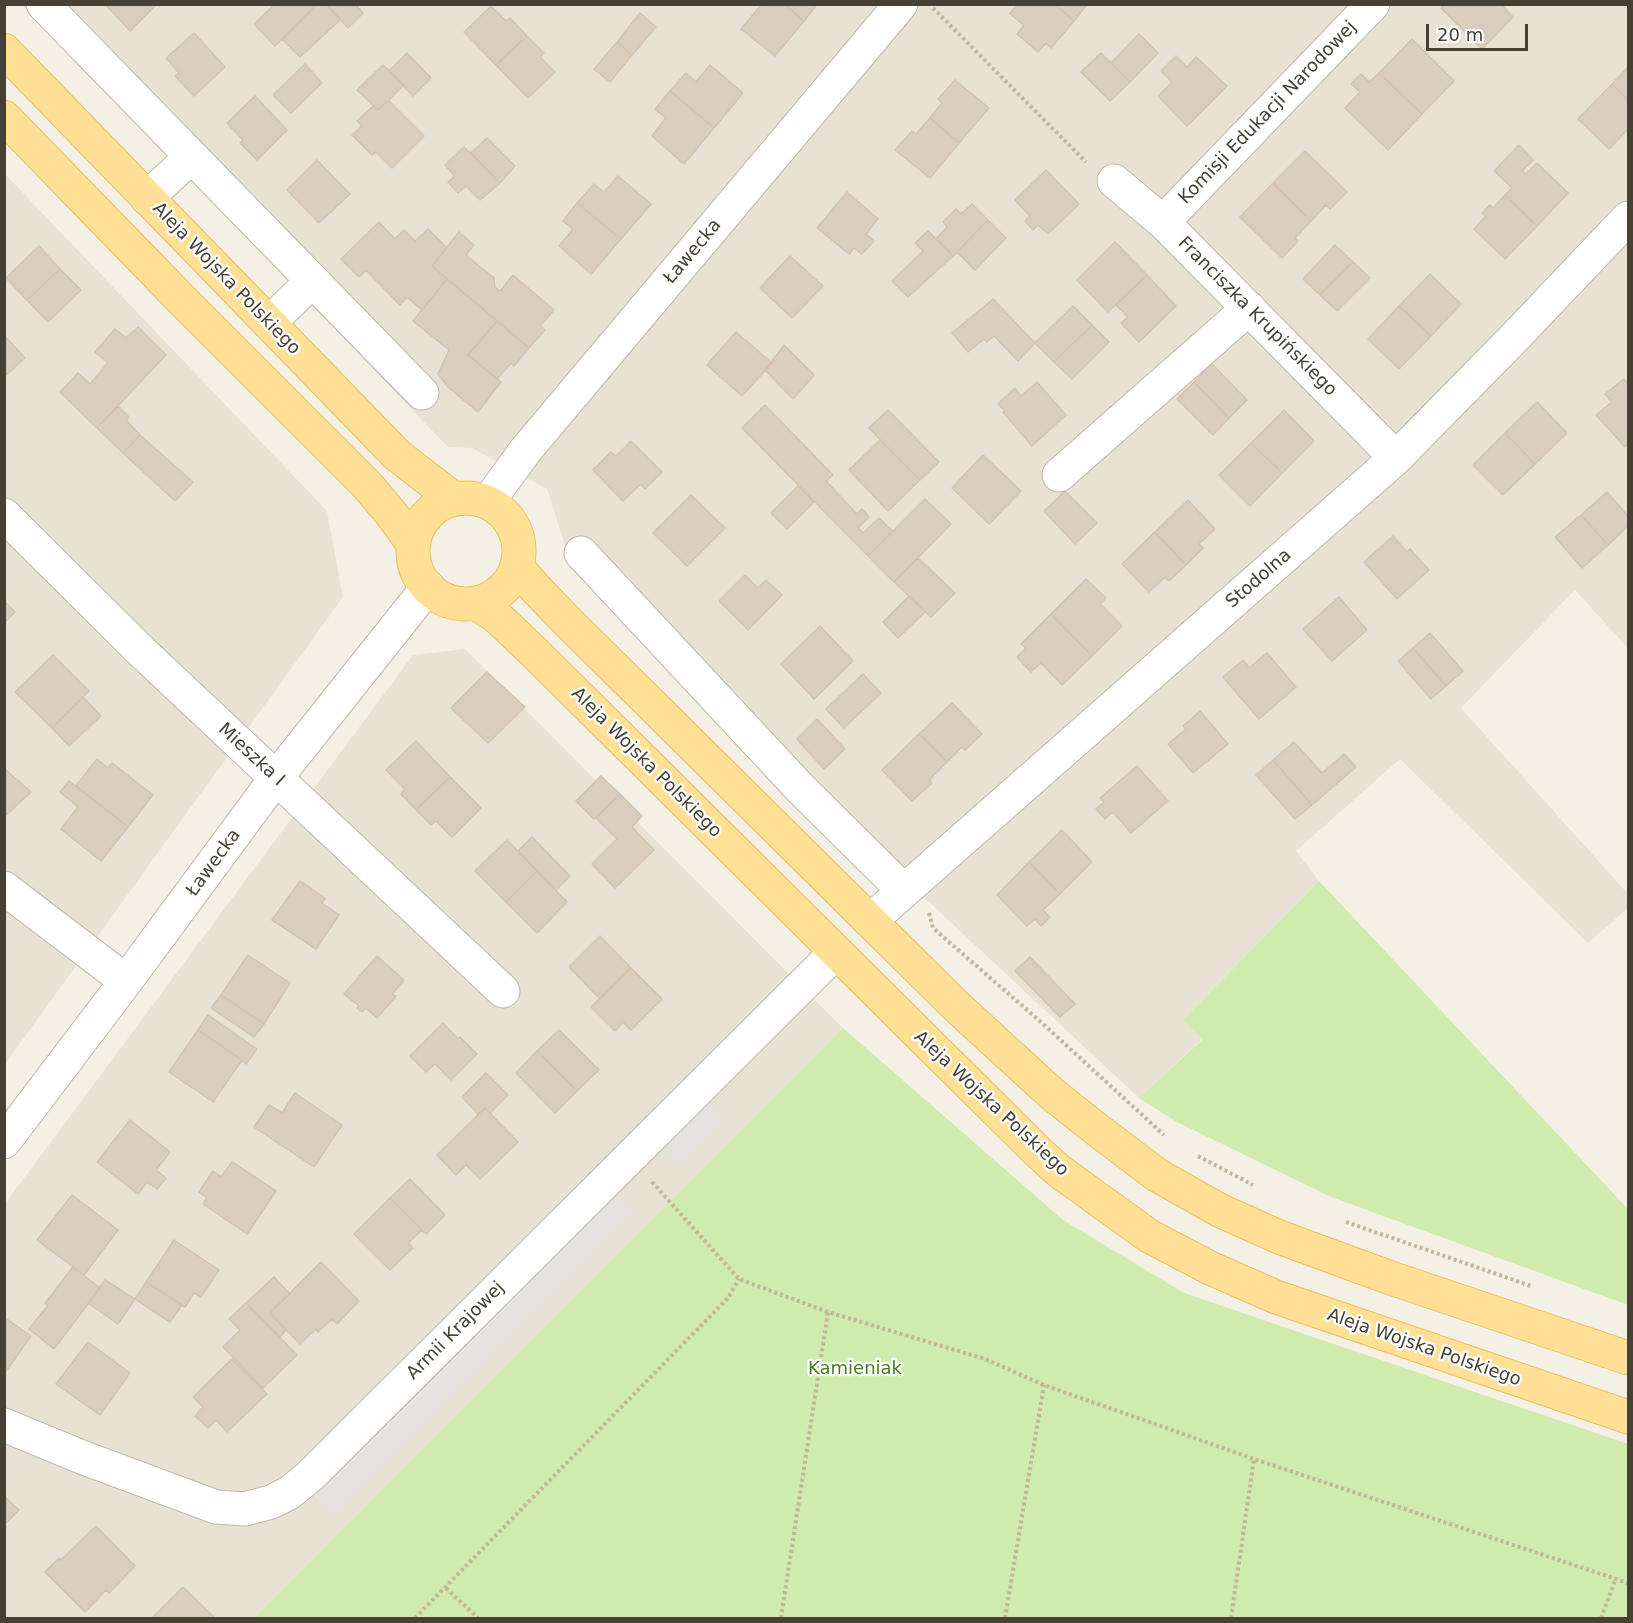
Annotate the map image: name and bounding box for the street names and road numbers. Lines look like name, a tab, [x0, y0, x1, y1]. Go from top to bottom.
street label: Komisji Edukacji Narodowej	[1175, 17, 1361, 209]
street label: Aleja Wojska Polskiego	[147, 198, 305, 360]
street label: Ławecka	[660, 215, 726, 289]
street label: Franciszka Krupińskiego	[1173, 233, 1341, 401]
street label: Stodolna	[1222, 545, 1296, 613]
street label: Aleja Wojska Polskiego	[566, 683, 726, 843]
street label: Mieszka I	[213, 719, 289, 791]
street label: Ławecka	[182, 825, 246, 901]
street label: Aleja Wojska Polskiego	[909, 1027, 1073, 1181]
street label: Armii Krajowej	[403, 1278, 509, 1384]
street label: Aleja Wojska Polskiego	[1324, 1305, 1524, 1391]

